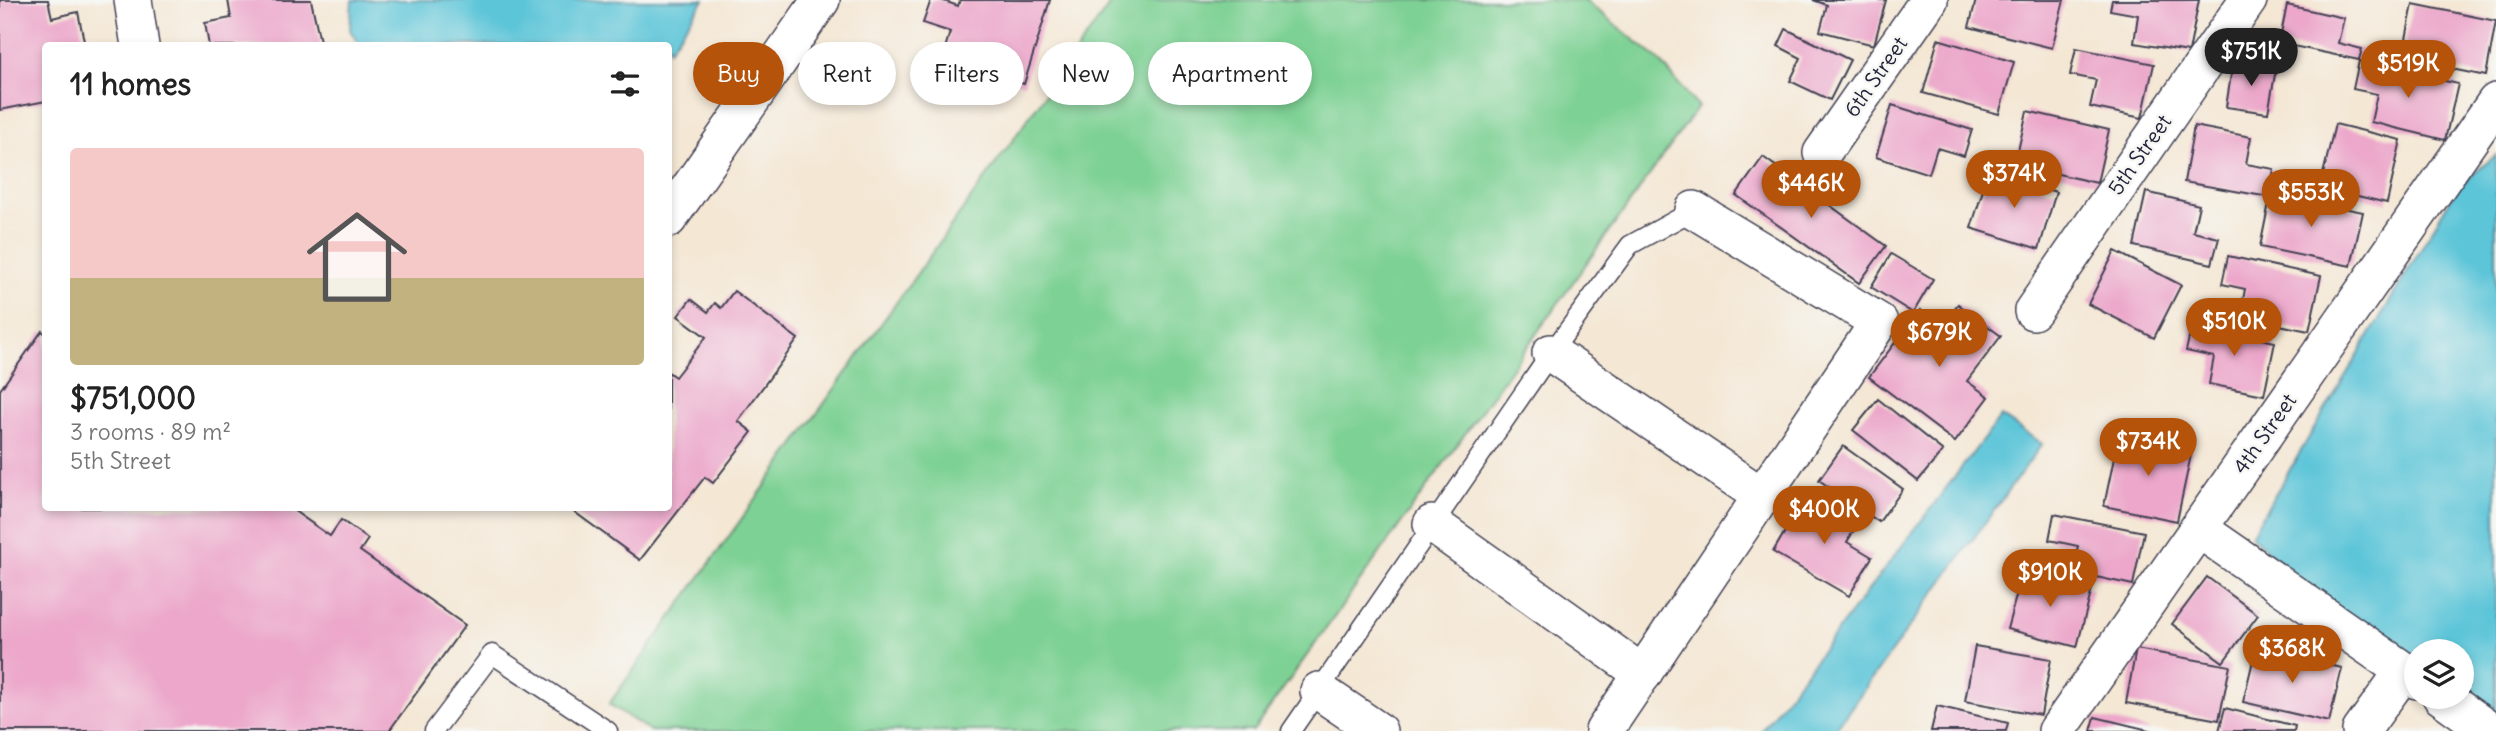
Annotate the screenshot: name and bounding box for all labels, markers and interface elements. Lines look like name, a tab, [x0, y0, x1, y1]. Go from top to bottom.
pin: $751K	[2202, 28, 2300, 88]
street label: 6th Street	[1838, 31, 1913, 122]
text: $751K	[2221, 36, 2281, 65]
pin: $519K	[2359, 41, 2457, 100]
chip: Buy	[693, 42, 784, 105]
chip: Rent	[798, 42, 896, 105]
chip: Filters	[910, 42, 1024, 105]
chip: New	[1038, 42, 1134, 105]
chip: Apartment	[1148, 42, 1312, 105]
text: $519K	[2377, 48, 2439, 77]
text: 11 homes	[70, 65, 191, 103]
icon: filters	[606, 65, 644, 103]
street label: 5th Street	[2102, 109, 2177, 200]
pin: $374K	[1965, 150, 2063, 210]
text: $374K	[1982, 158, 2046, 187]
pin: $446K	[1762, 160, 1860, 220]
text: $446K	[1778, 168, 1844, 197]
pin: $553K	[2262, 170, 2360, 229]
text: $553K	[2278, 177, 2344, 206]
icon: home	[294, 194, 420, 320]
pin: $510K	[2185, 298, 2283, 358]
text: $510K	[2202, 306, 2266, 335]
pin: $679K	[1890, 310, 1988, 369]
text: $679K	[1907, 317, 1971, 346]
text: $751,000	[70, 379, 196, 417]
street label: 4th Street	[2227, 388, 2302, 479]
text: 3 rooms · 89 m²	[70, 417, 231, 446]
pin: $734K	[2099, 419, 2197, 478]
text: $734K	[2116, 426, 2180, 455]
text: 5th Street	[70, 446, 171, 475]
pin: $400K	[1775, 486, 1873, 546]
text: $400K	[1789, 494, 1859, 523]
pin: $910K	[2001, 550, 2099, 609]
text: $910K	[2018, 557, 2082, 586]
pin: $368K	[2243, 626, 2341, 685]
text: $368K	[2259, 633, 2325, 662]
map controls	[2404, 639, 2474, 709]
button: layers	[2404, 639, 2474, 709]

